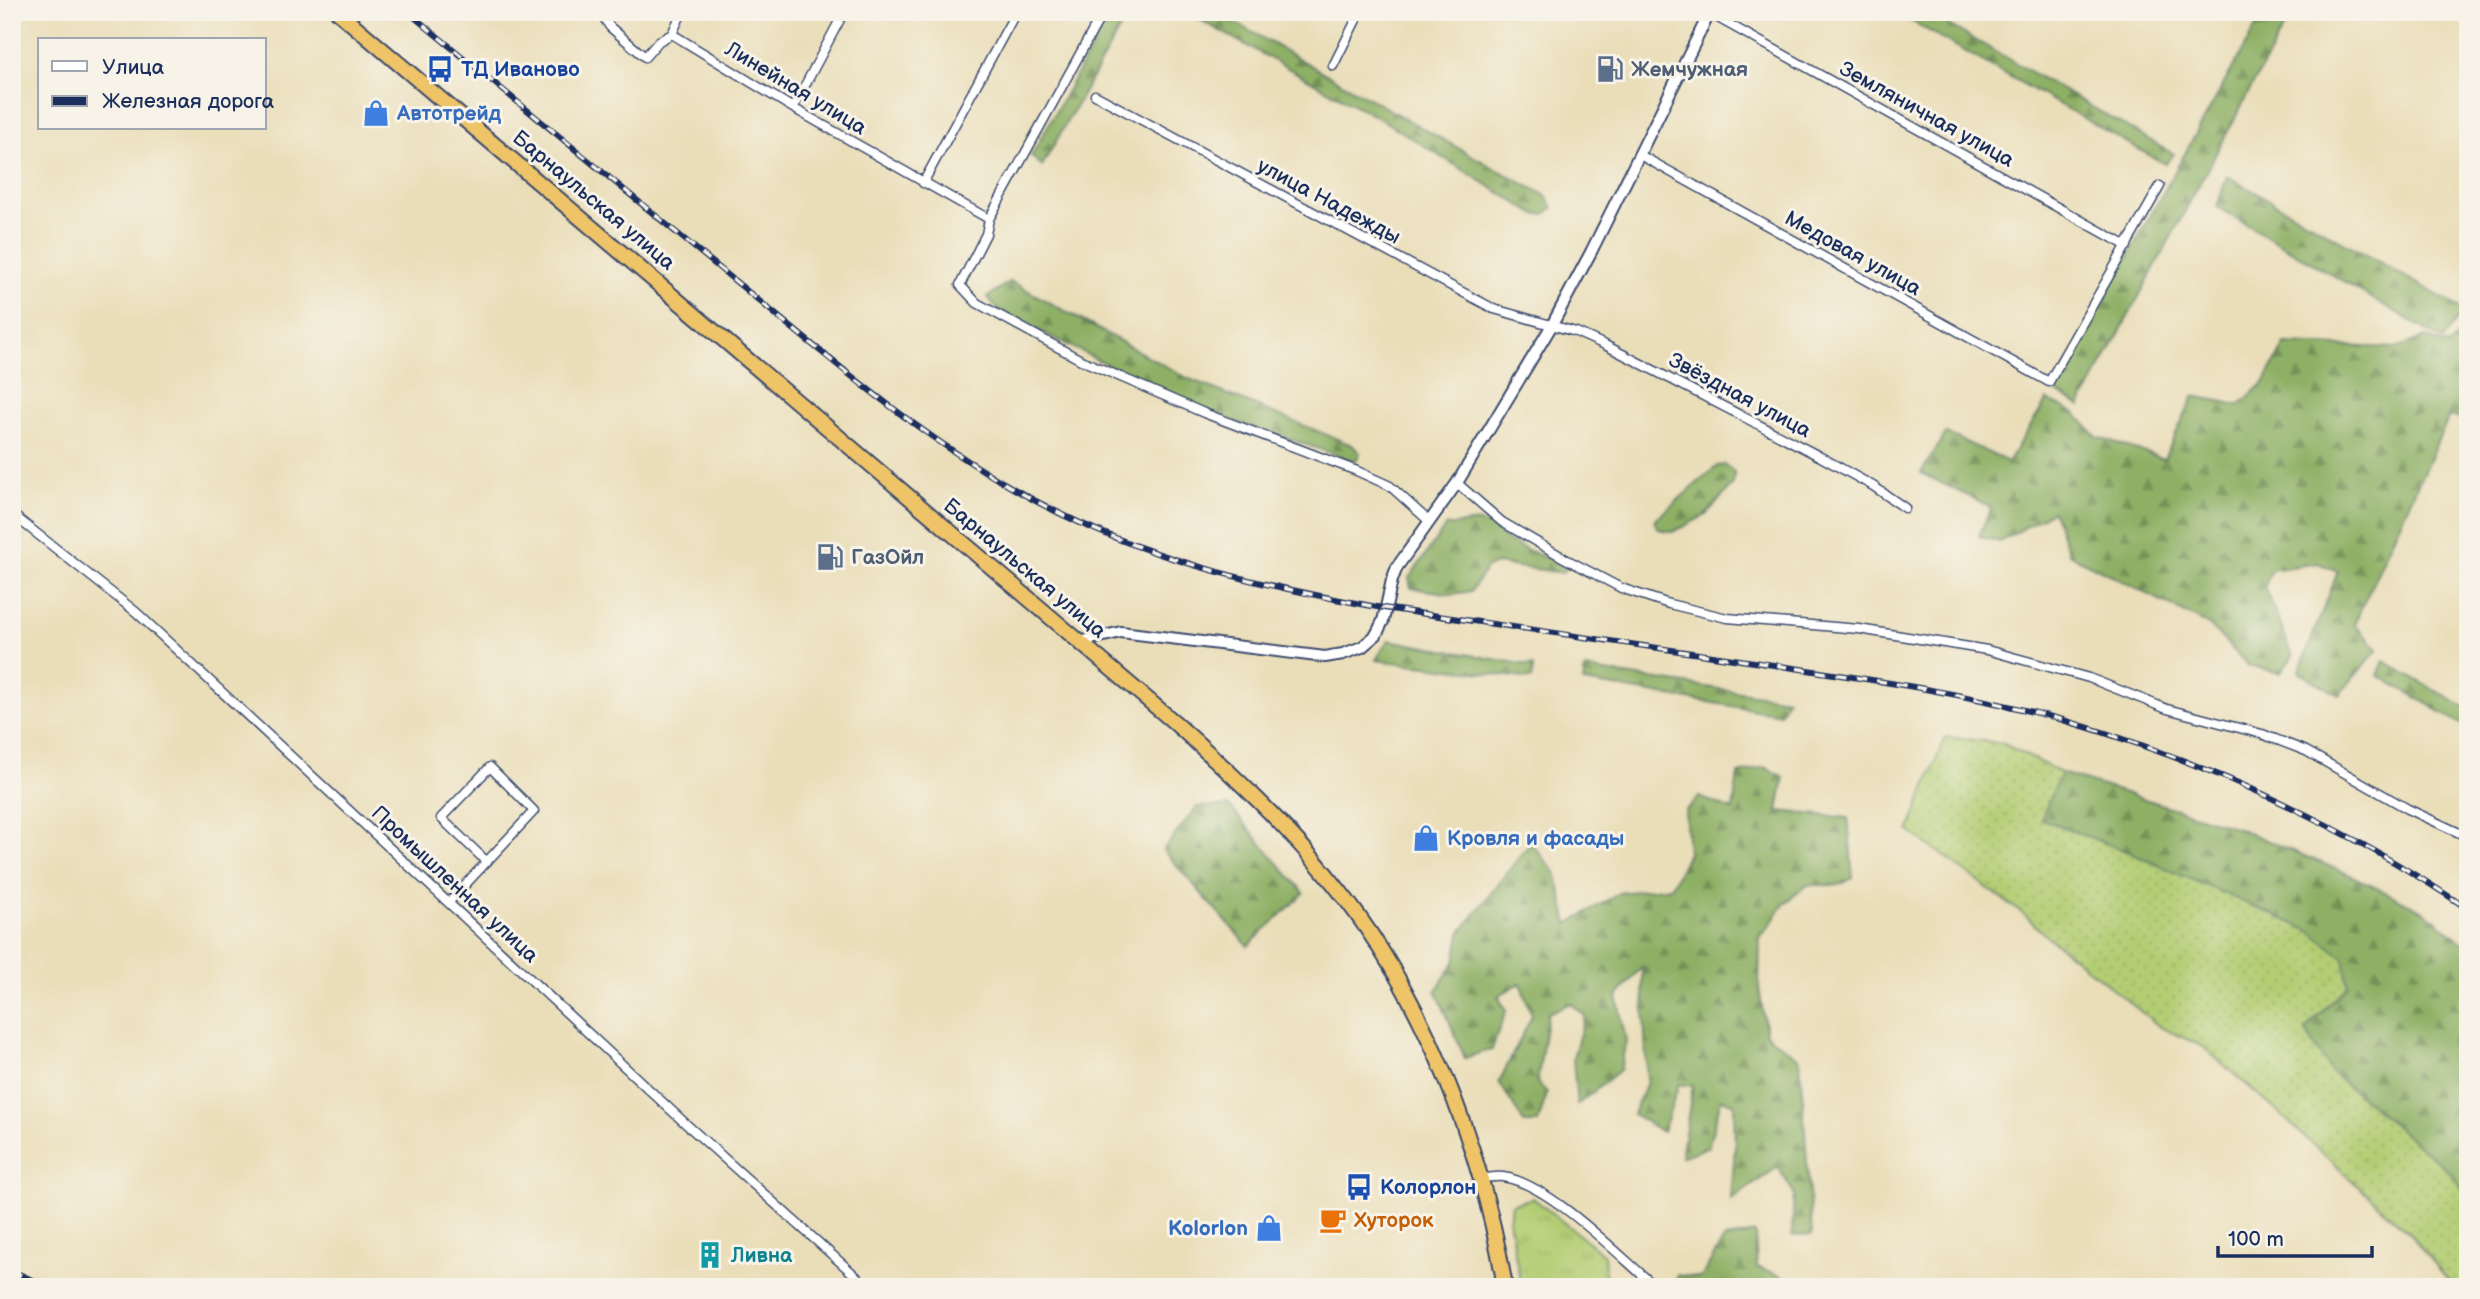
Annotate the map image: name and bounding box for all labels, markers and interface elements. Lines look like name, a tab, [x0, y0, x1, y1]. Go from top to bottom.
street label: Линейная улица	[720, 36, 871, 141]
legend	[38, 38, 266, 130]
bus stop icon: ТД Иваново	[425, 54, 455, 84]
fuel station icon: Жемчужная	[1595, 54, 1625, 84]
text: Улица	[102, 55, 165, 80]
street label: Земляничная улица	[1835, 56, 2019, 173]
place label: ТД Иваново	[461, 57, 580, 82]
place label: Жемчужная	[1631, 57, 1748, 82]
text: Железная дорога	[102, 89, 275, 114]
shop icon: Автотрейд	[361, 98, 391, 128]
place label: Автотрейд	[396, 101, 502, 126]
street label: Барнаульская улица	[507, 125, 680, 276]
street label: улица Надежды	[1253, 153, 1405, 250]
street label: Медовая улица	[1780, 206, 1926, 301]
street label: Звёздная улица	[1664, 347, 1816, 444]
street label: Барнаульская улица	[938, 493, 1111, 644]
fuel station icon: ГазОйл	[815, 542, 845, 572]
place label: ГазОйл	[851, 545, 924, 570]
street label: Промышленная улица	[366, 801, 544, 969]
shop icon: Кровля и фасады	[1411, 823, 1441, 853]
place label: Кровля и фасады	[1447, 826, 1624, 851]
bus stop icon: Колорлон	[1344, 1172, 1374, 1202]
place label: Колорлон	[1380, 1175, 1476, 1200]
cafe icon: Хуторок	[1318, 1205, 1348, 1235]
place label: Хуторок	[1353, 1208, 1434, 1233]
shop icon: Kolorlon	[1254, 1213, 1284, 1243]
scale bar	[2218, 1215, 2372, 1259]
place label: Kolorlon	[1168, 1216, 1248, 1241]
text: 100 m	[2228, 1227, 2284, 1252]
building icon: Ливна	[695, 1240, 725, 1270]
place label: Ливна	[730, 1243, 793, 1268]

